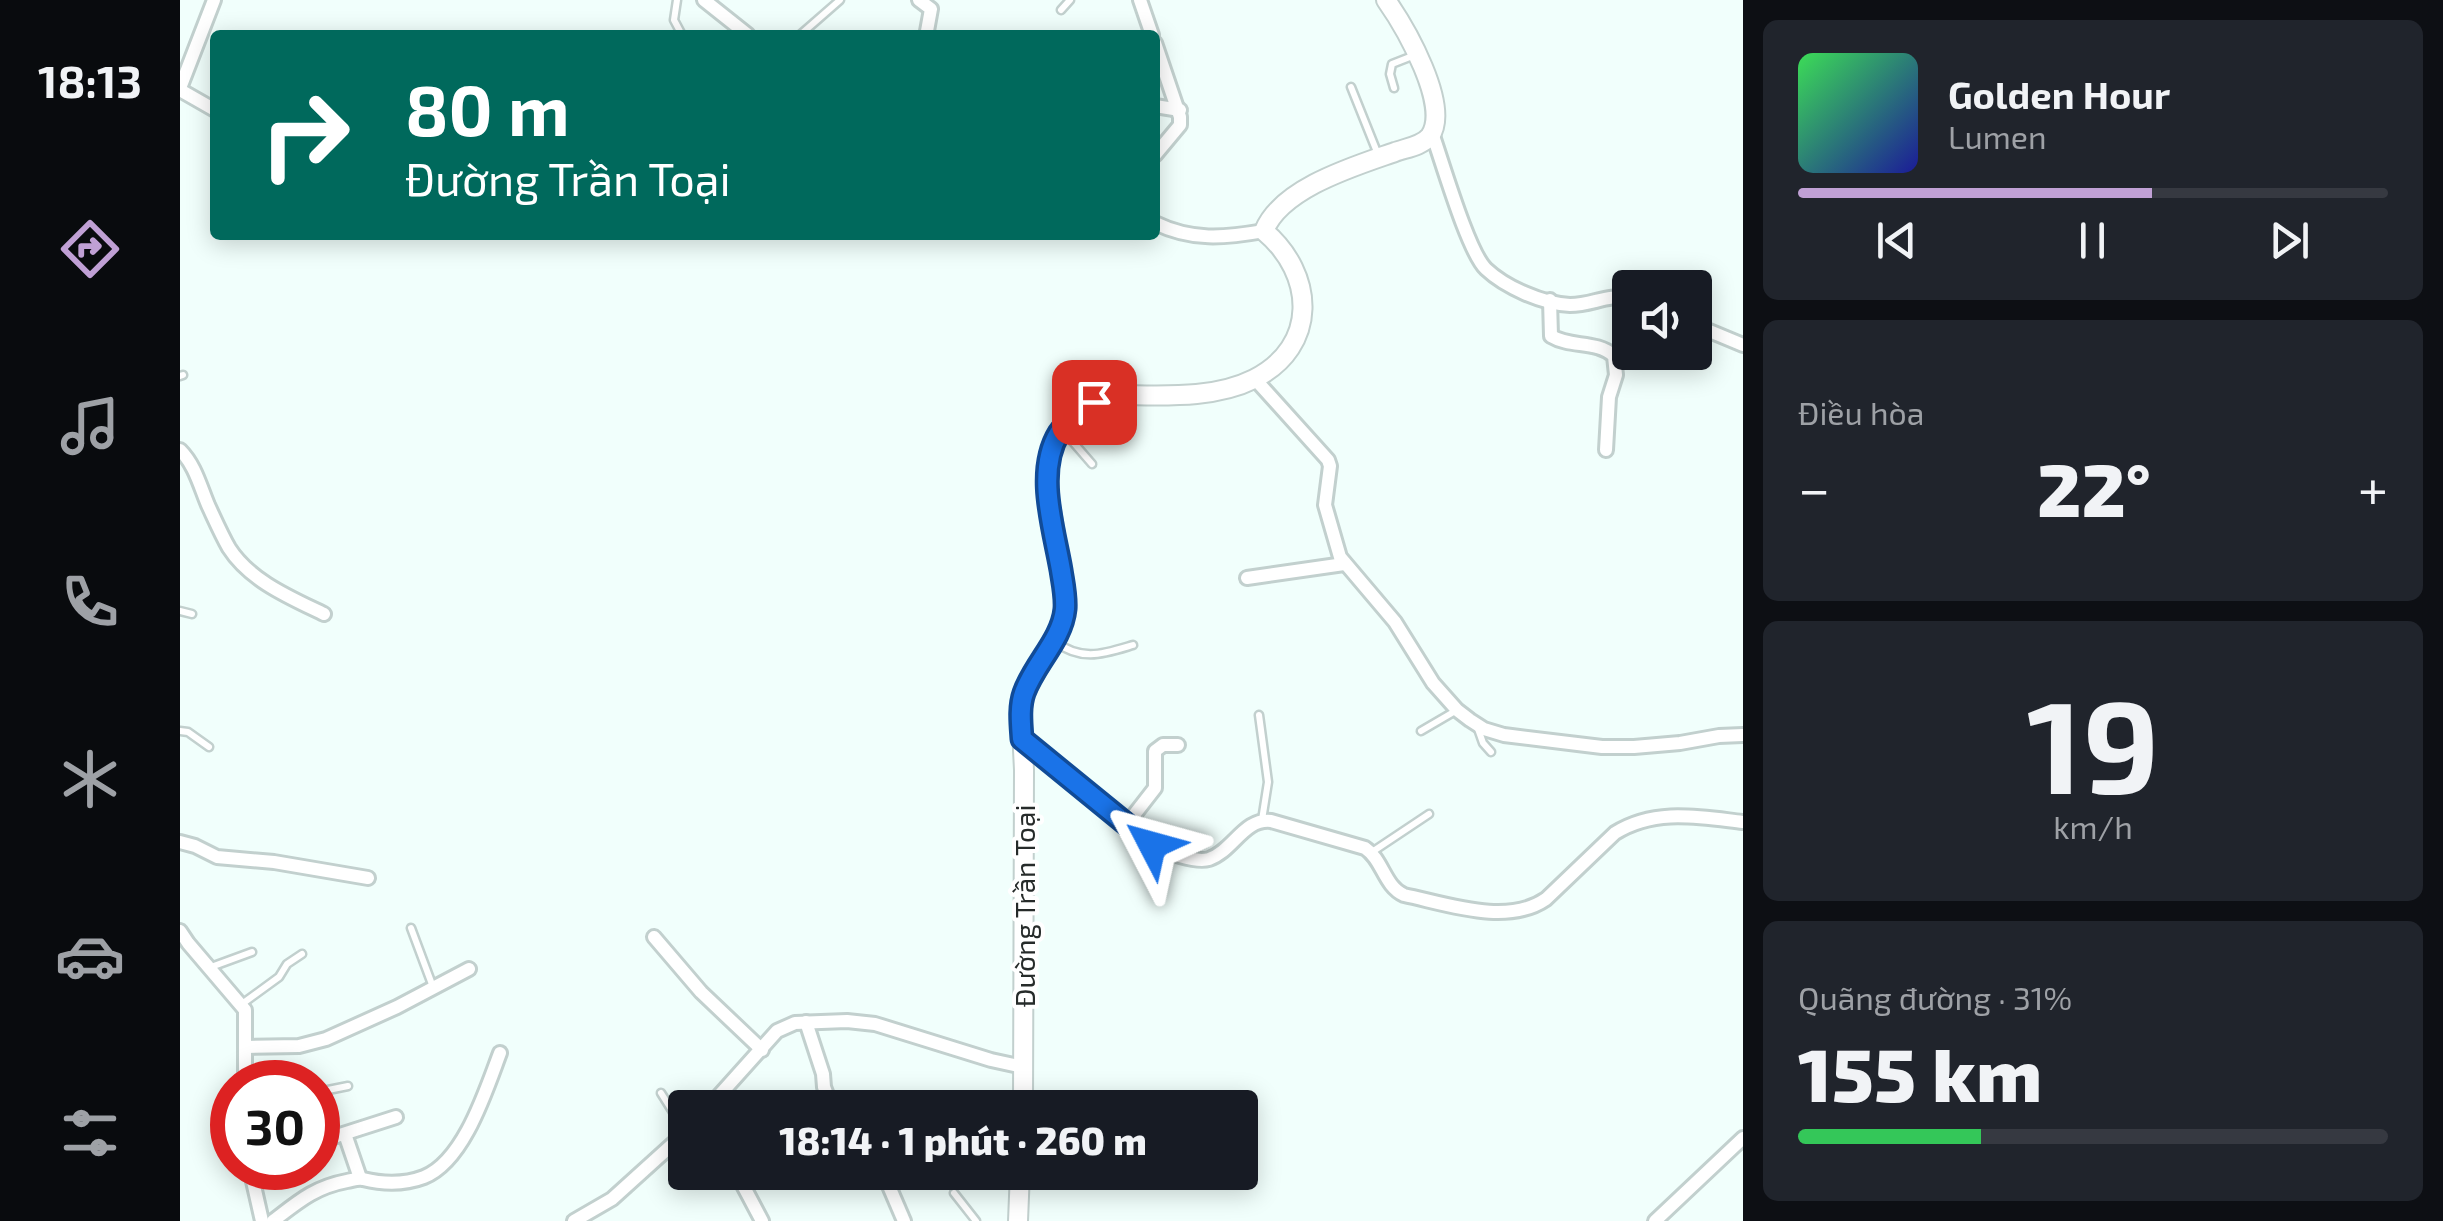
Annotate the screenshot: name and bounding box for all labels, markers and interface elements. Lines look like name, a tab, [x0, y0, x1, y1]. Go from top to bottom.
text: 18:13	[38, 53, 142, 107]
text: 80 m	[405, 66, 570, 150]
icon: right	[240, 70, 370, 200]
text: Golden Hour	[1948, 71, 2170, 117]
text: Lumen	[1948, 117, 2047, 155]
text: Đường Trần Toại	[405, 151, 731, 205]
icon: previous	[1869, 213, 1924, 268]
icon: pause	[2065, 213, 2120, 268]
icon: next	[2262, 213, 2317, 268]
icon: directions	[55, 214, 125, 284]
map controls	[1612, 270, 1712, 370]
button: sound	[1612, 270, 1712, 370]
pin	[1052, 360, 1137, 445]
icon: arrive	[1067, 375, 1122, 430]
icon: music	[55, 391, 125, 461]
text: Điều hòa	[1798, 393, 1924, 431]
text: 22°	[2037, 442, 2151, 532]
text: −	[1798, 454, 1830, 520]
text: +	[2358, 454, 2388, 520]
icon: phone	[55, 567, 125, 637]
text: 19	[2027, 664, 2159, 820]
icon: climate	[55, 744, 125, 814]
position arrow	[1100, 793, 1204, 897]
street label: Đường Trần Toại	[1007, 805, 1041, 1007]
text: km/h	[2053, 807, 2133, 845]
icon: car	[55, 921, 125, 991]
text: Quãng đường · 31%	[1798, 978, 2072, 1016]
text: 155 km	[1798, 1027, 2042, 1117]
speed limit sign: 30	[210, 1060, 340, 1190]
icon: filters	[55, 1098, 125, 1168]
text: 18:14 · 1 phút · 260 m	[779, 1117, 1147, 1163]

